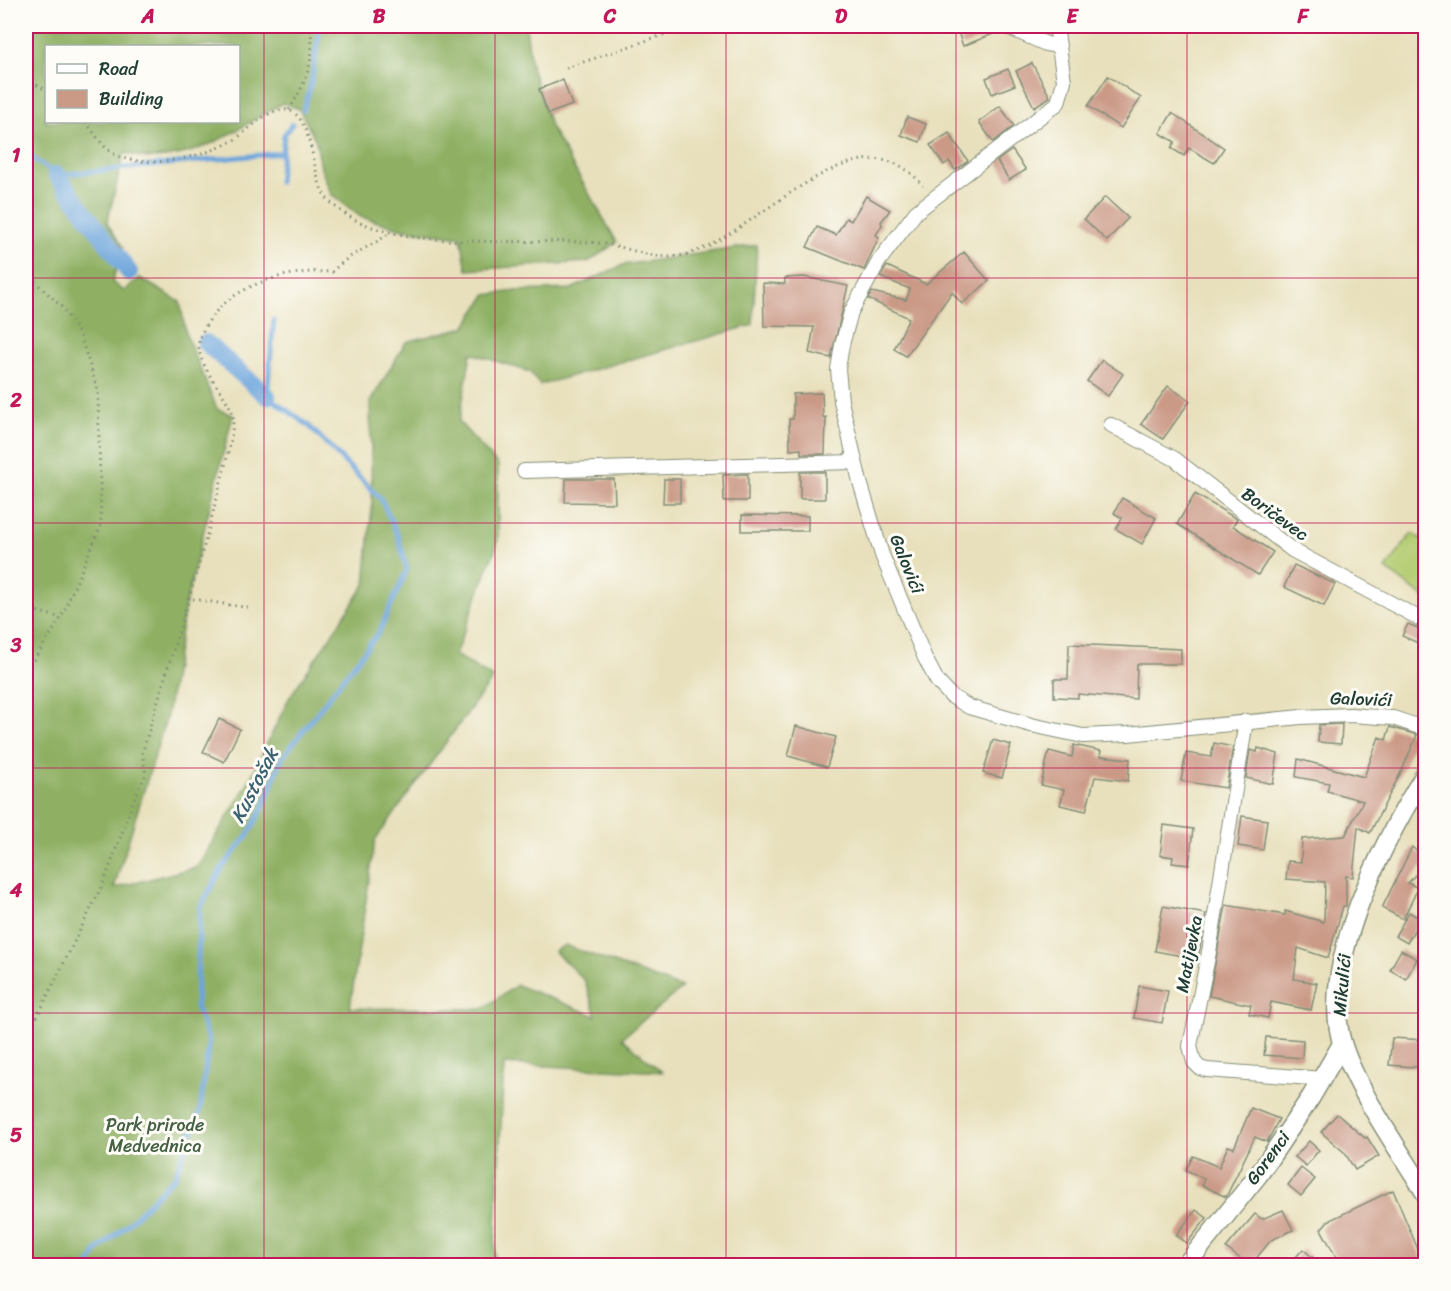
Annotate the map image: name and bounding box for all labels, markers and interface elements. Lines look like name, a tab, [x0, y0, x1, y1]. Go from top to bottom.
text: A	[140, 0, 155, 34]
text: B	[373, 0, 386, 34]
text: C	[603, 0, 617, 34]
text: D	[835, 0, 848, 34]
text: E	[1066, 0, 1079, 34]
text: F	[1297, 0, 1310, 34]
legend	[45, 45, 240, 123]
text: Road	[99, 53, 139, 85]
text: Building	[99, 83, 163, 115]
text: 1	[12, 138, 21, 173]
text: 2	[9, 383, 22, 418]
street label: Boričevec	[1234, 478, 1316, 550]
street label: Galovići	[881, 529, 934, 600]
text: 3	[10, 628, 22, 663]
street label: Galovići	[1330, 682, 1393, 716]
water label: Kustošak	[221, 740, 289, 829]
text: 4	[9, 873, 23, 908]
street label: Matijevka	[1166, 913, 1212, 995]
street label: Mikulići	[1323, 951, 1361, 1018]
park label: Park prirode Medvednica	[106, 1109, 204, 1162]
text: 5	[10, 1118, 22, 1153]
street label: Gorenci	[1237, 1123, 1299, 1192]

